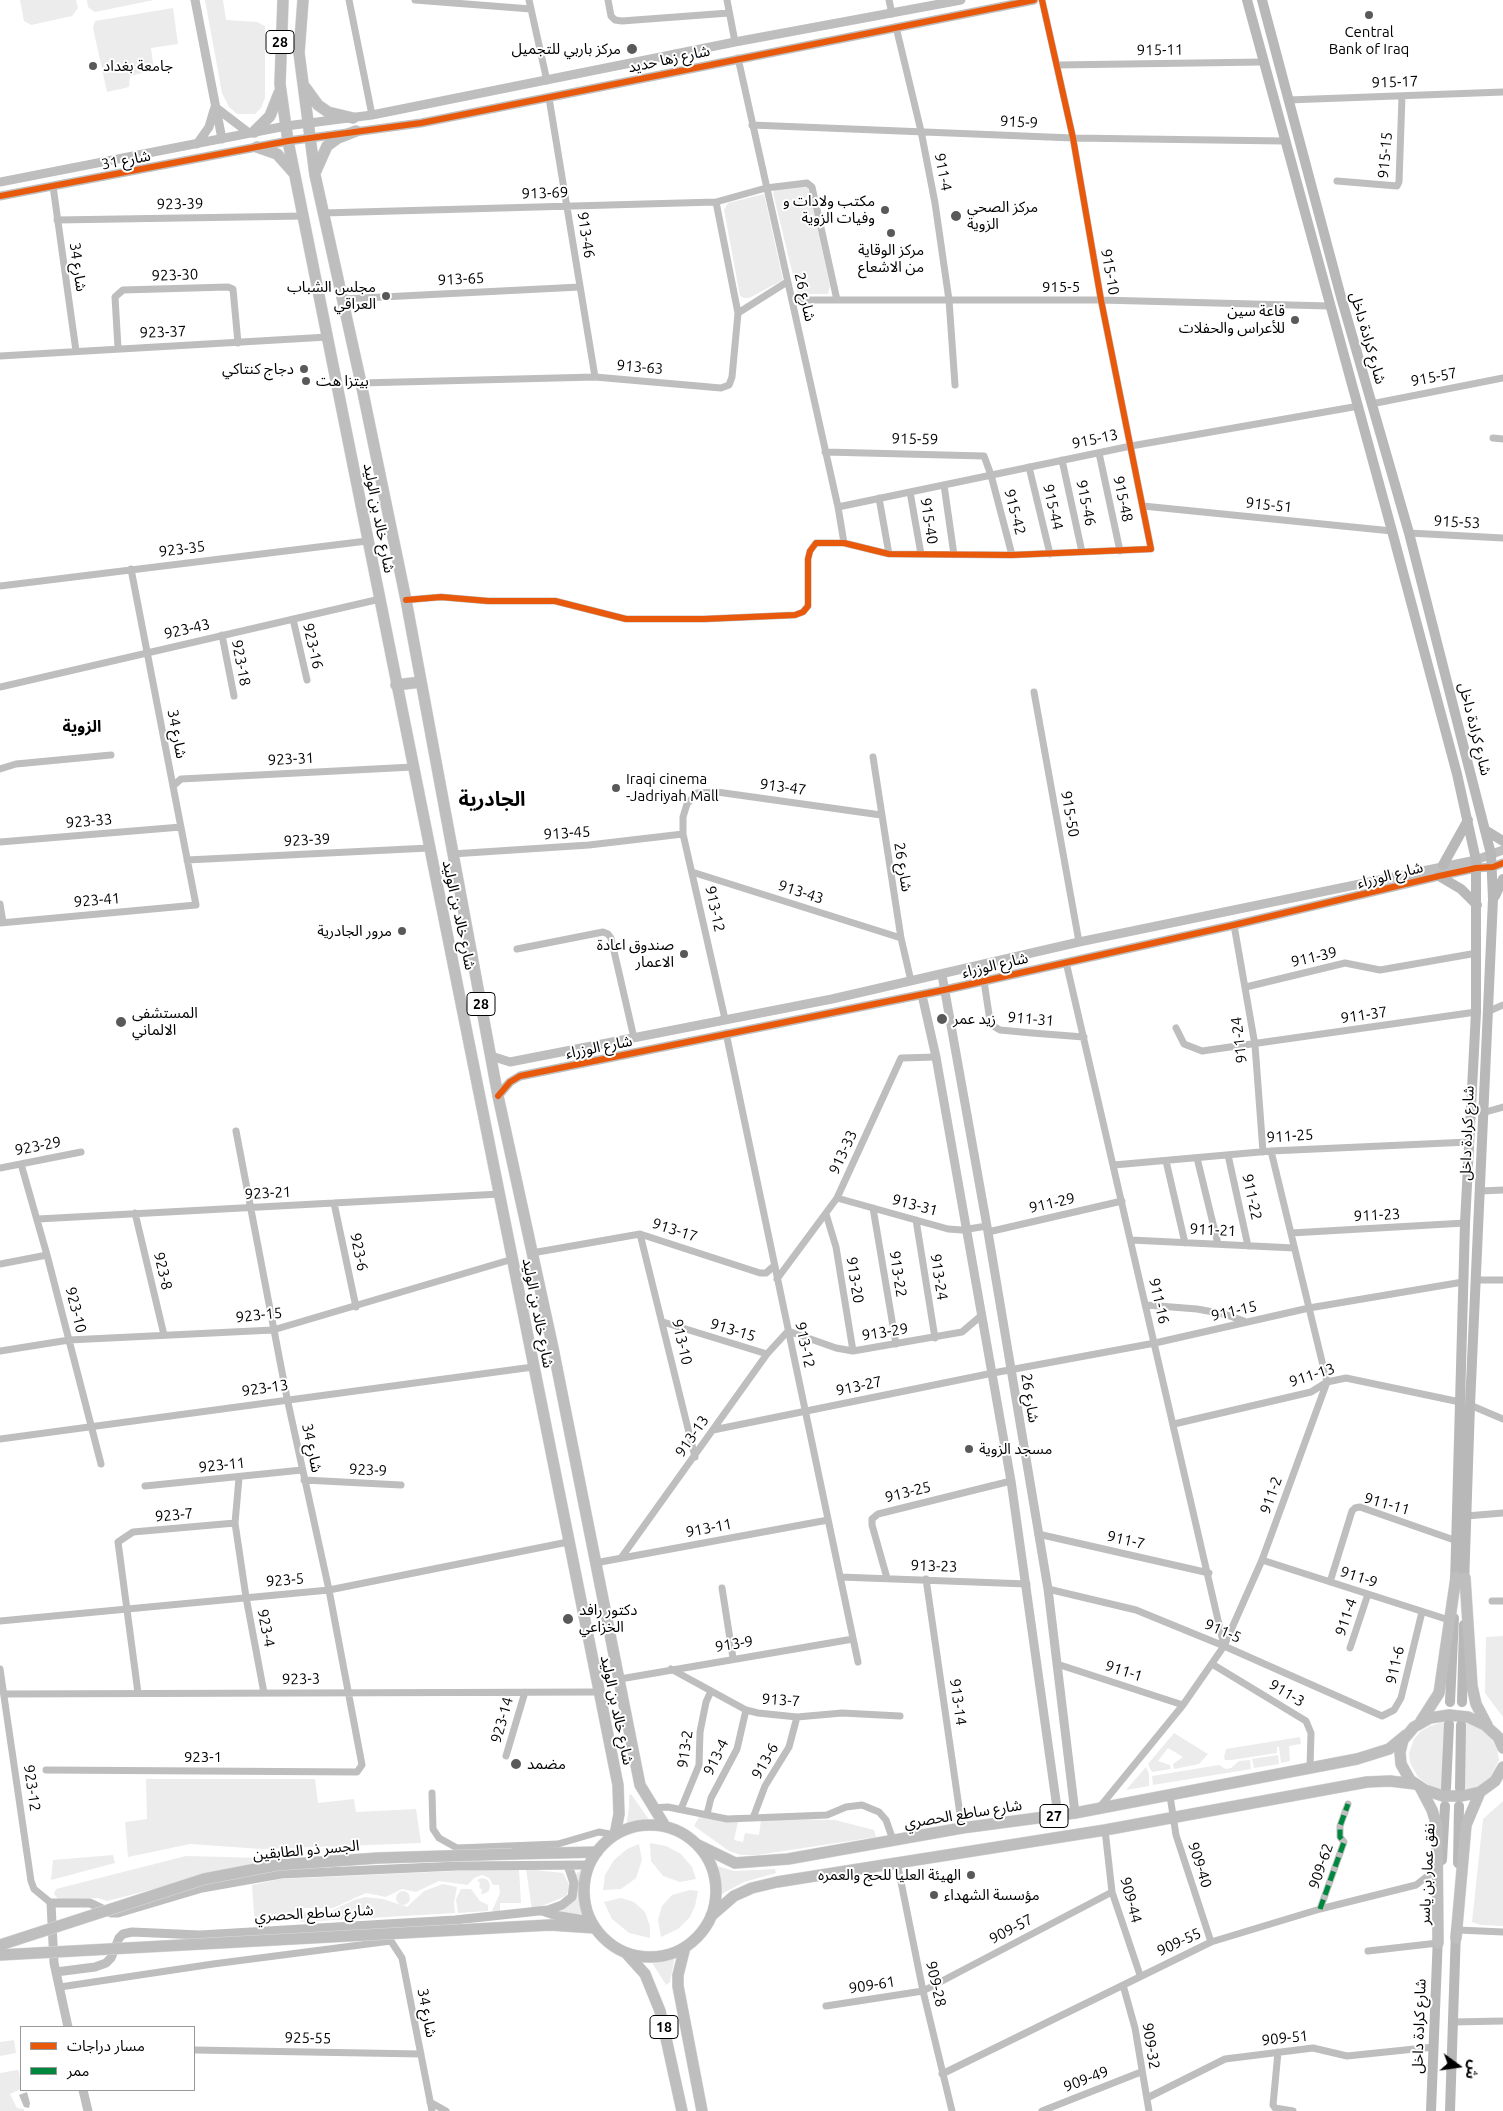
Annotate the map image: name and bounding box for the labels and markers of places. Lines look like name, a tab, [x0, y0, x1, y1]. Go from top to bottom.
marker: Central Bank of Iraq	[1363, 9, 1375, 21]
place label: Central Bank of Iraq	[1329, 23, 1409, 58]
place label: مركز باربي للتجميل	[512, 40, 621, 58]
marker: مركز باربي للتجميل	[625, 42, 639, 56]
place label: جامعة بغداد	[103, 57, 173, 75]
marker: جامعة بغداد	[87, 60, 99, 72]
place label: مكتب ولادات و وفيات الزوية	[783, 192, 875, 227]
place label: مركز الصحي الزوية	[967, 198, 1038, 233]
marker: مكتب ولادات و وفيات الزوية	[879, 204, 891, 216]
marker: مركز الصحي الزوية	[949, 209, 963, 223]
marker: مركز الوقاية من الاشعاع	[885, 227, 897, 239]
place label: مركز الوقاية من الاشعاع	[858, 241, 924, 276]
place label: مجلس الشباب العراقي	[287, 278, 376, 313]
marker: مجلس الشباب العراقي	[380, 290, 392, 302]
place label: قاعة سين للأعراس والحفلات	[1179, 302, 1285, 337]
marker: قاعة سين للأعراس والحفلات	[1289, 314, 1301, 326]
place label: دجاج كنتاكي	[222, 360, 294, 378]
marker: دجاج كنتاكي	[298, 363, 310, 375]
place label: بيتزا هت	[316, 372, 369, 390]
marker: بيتزا هت	[300, 375, 312, 387]
place label: Iraqi cinema -Jadriyah Mall	[626, 770, 719, 805]
marker: Iraqi cinema -Jadriyah Mall	[610, 782, 622, 794]
place label: مرور الجادرية	[317, 922, 392, 940]
marker: مرور الجادرية	[396, 925, 408, 937]
place label: صندوق اعادة الاعمار	[597, 936, 674, 971]
marker: صندوق اعادة الاعمار	[678, 948, 690, 960]
place label: المستشفى الالماني	[132, 1004, 198, 1039]
place label: زيد عمر	[953, 1010, 996, 1028]
marker: زيد عمر	[935, 1012, 949, 1026]
marker: المستشفى الالماني	[114, 1015, 128, 1029]
place label: مسجد الزوية	[979, 1440, 1052, 1458]
marker: مسجد الزوية	[963, 1443, 975, 1455]
place label: دكتور رافد الخزاعي	[579, 1601, 637, 1636]
marker: دكتور رافد الخزاعي	[561, 1612, 575, 1626]
place label: مضمد	[527, 1755, 566, 1773]
marker: مضمد	[509, 1757, 523, 1771]
place label: الهيئة العليا للحج والعمره	[818, 1866, 961, 1884]
marker: الهيئة العليا للحج والعمره	[965, 1869, 977, 1881]
place label: مؤسسة الشهداء	[944, 1886, 1040, 1904]
marker: مؤسسة الشهداء	[928, 1889, 940, 1901]

